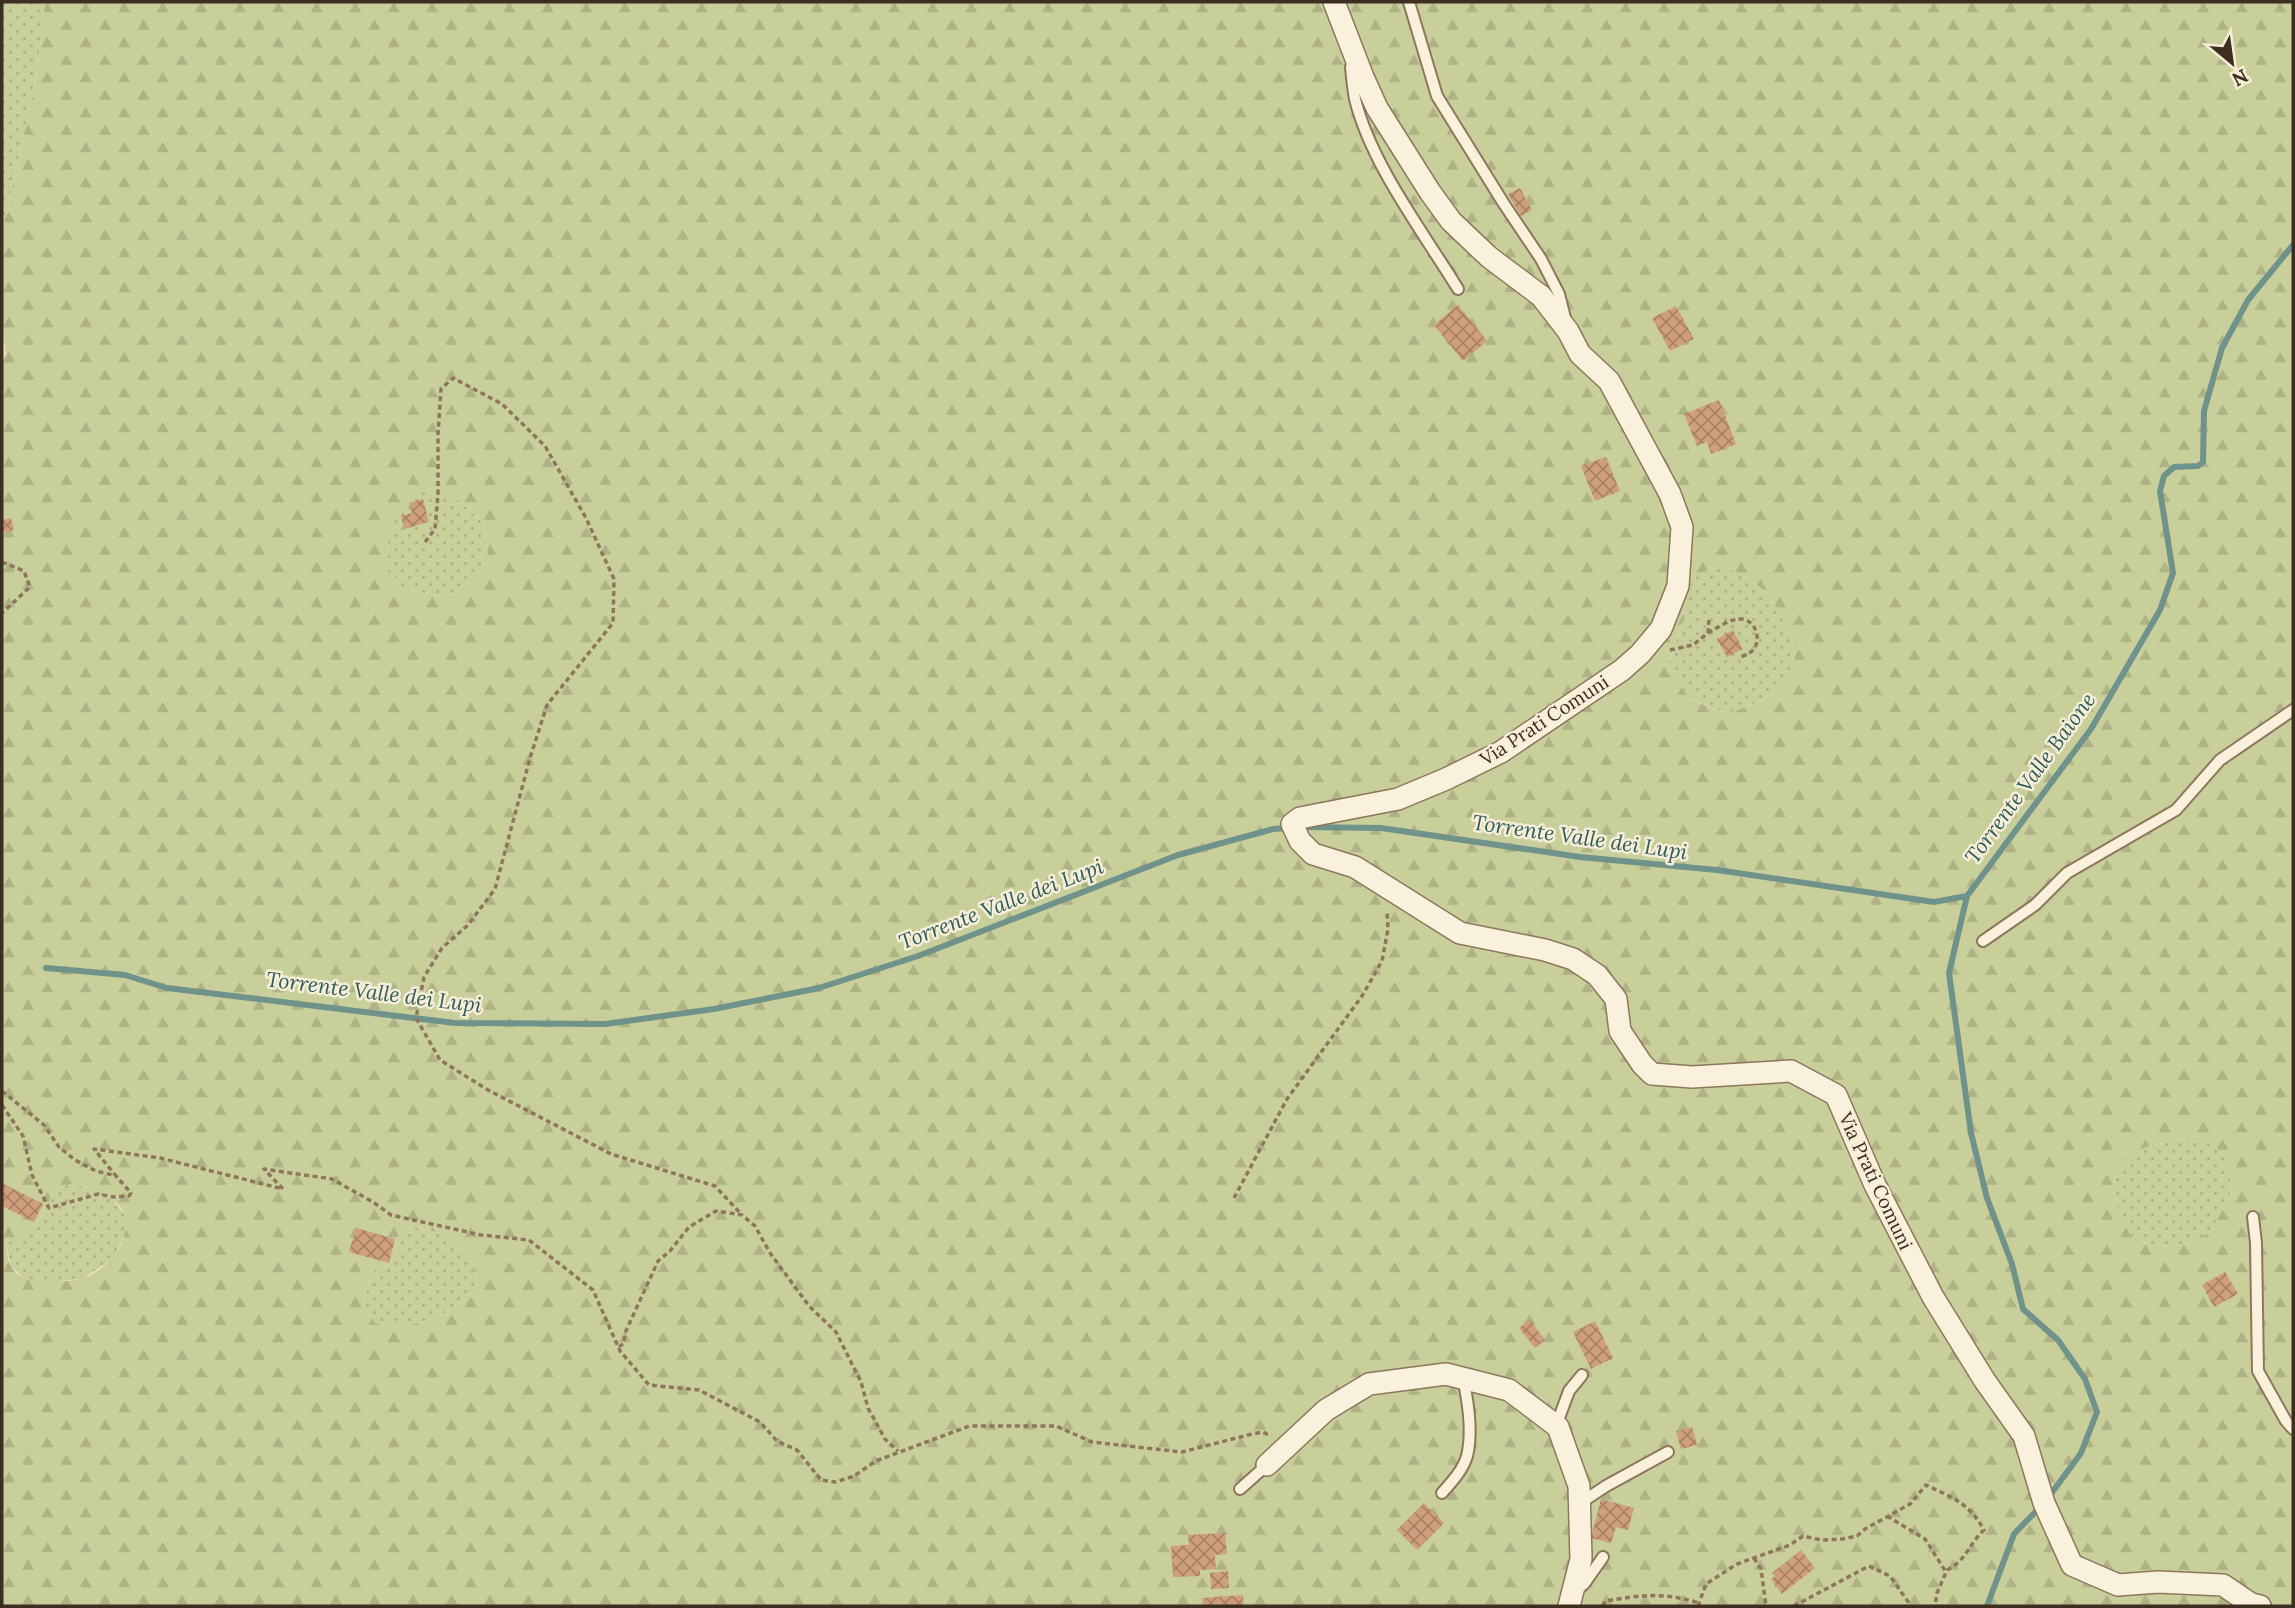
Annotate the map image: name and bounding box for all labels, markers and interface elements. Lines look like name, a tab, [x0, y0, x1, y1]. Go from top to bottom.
north arrow	[2197, 28, 2267, 98]
text: N	[2228, 64, 2252, 92]
street label: Via Prati Comuni	[1474, 669, 1613, 771]
water label: Torrente Valle Baione	[1959, 687, 2101, 869]
water label: Torrente Valle dei Lupi	[1471, 809, 1689, 865]
water label: Torrente Valle dei Lupi	[895, 852, 1107, 955]
water label: Torrente Valle dei Lupi	[265, 965, 483, 1019]
street label: Via Prati Comuni	[1833, 1108, 1918, 1254]

